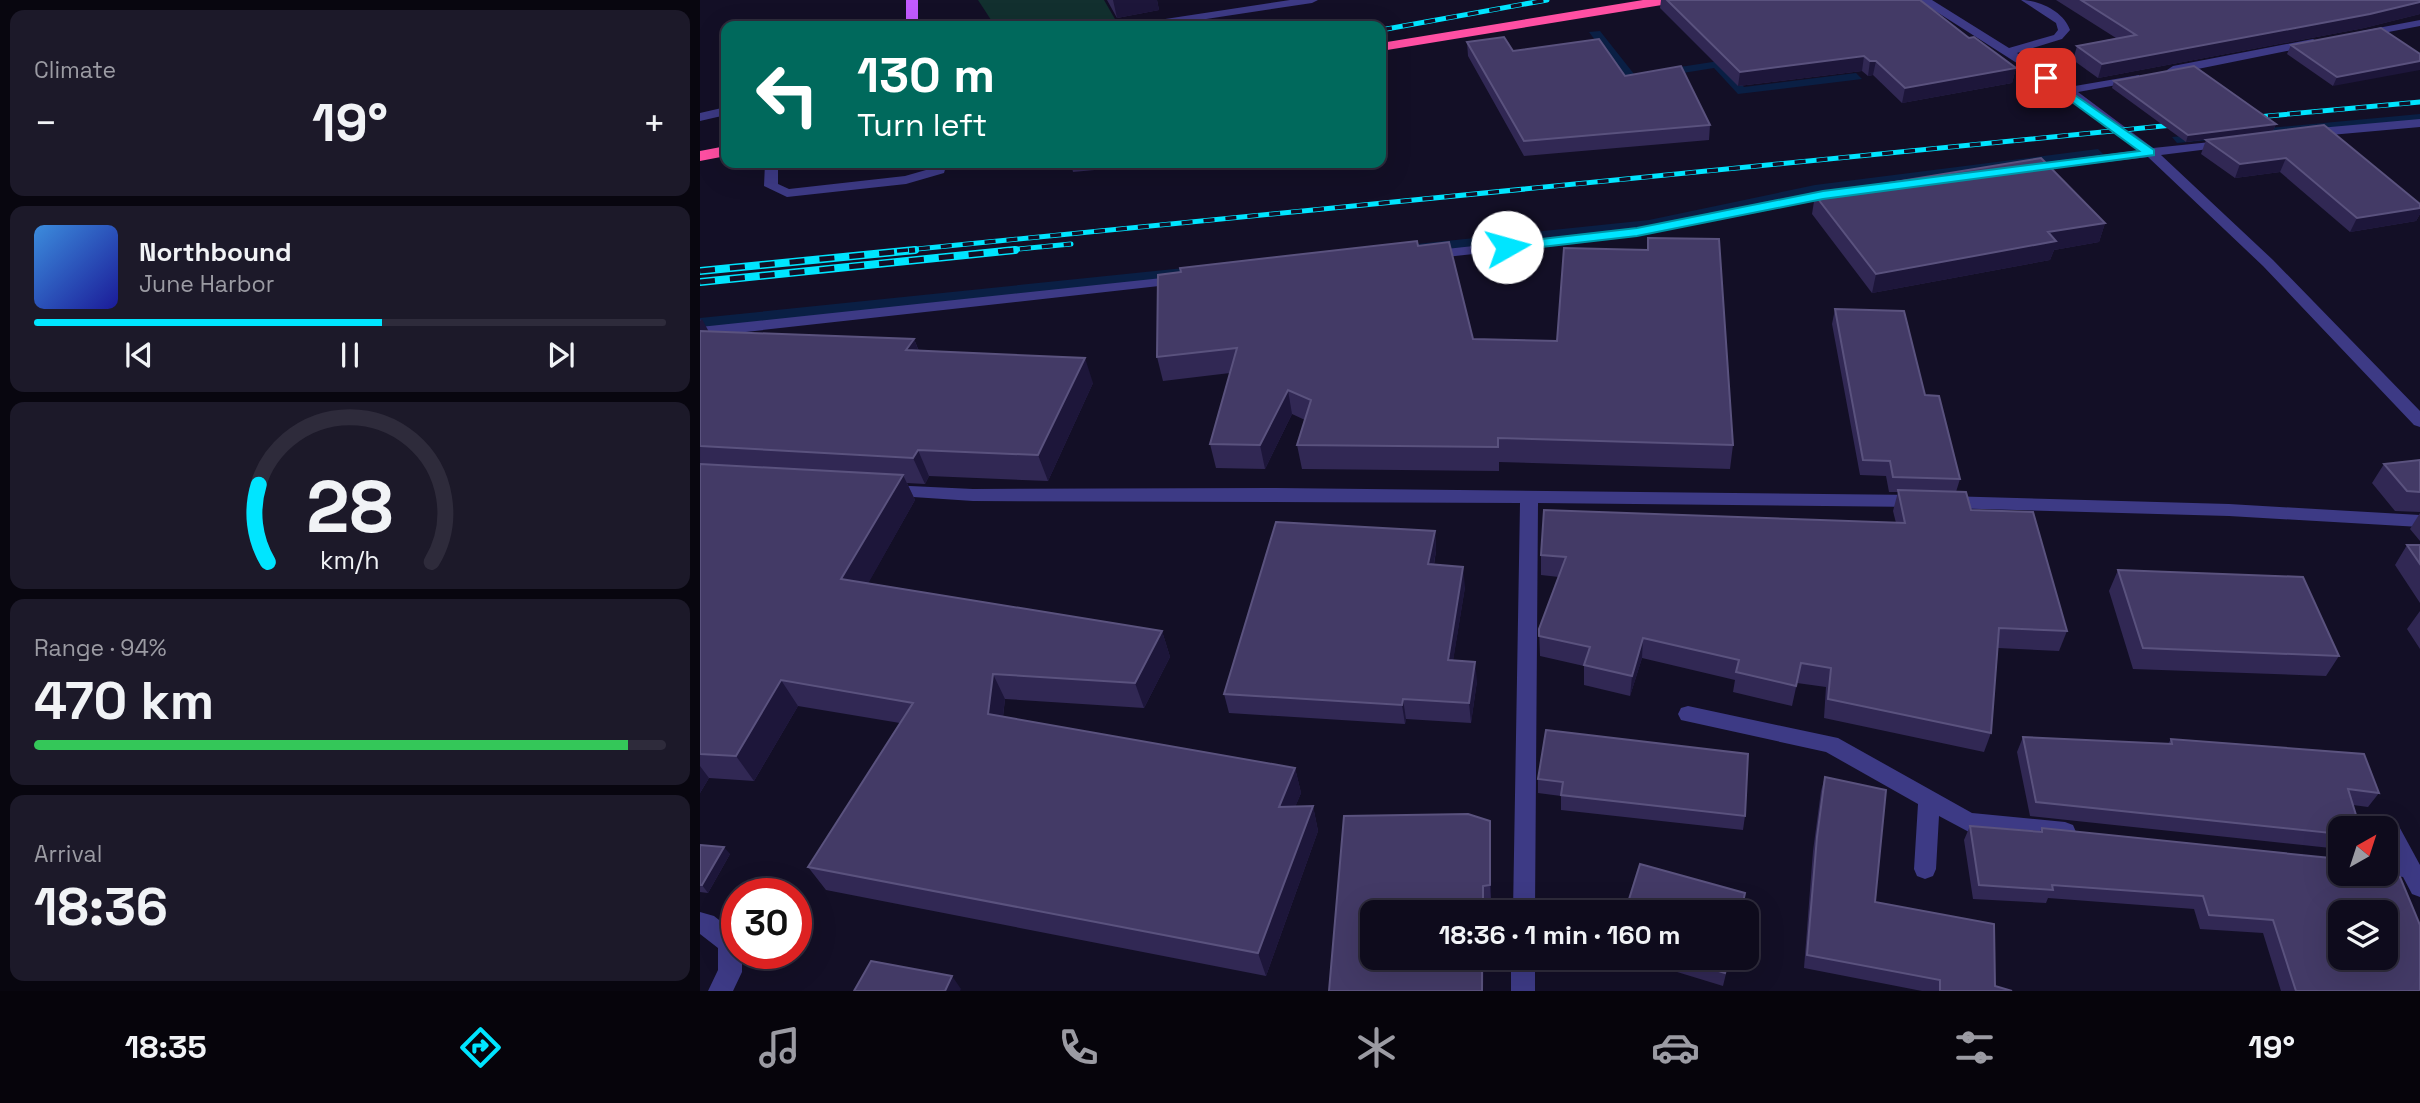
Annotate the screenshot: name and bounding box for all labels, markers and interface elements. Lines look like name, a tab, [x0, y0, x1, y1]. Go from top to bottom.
text: 130 m	[857, 44, 995, 106]
pin	[2016, 48, 2076, 108]
icon: left	[742, 49, 833, 140]
text: Climate	[34, 55, 116, 85]
icon: arrive	[2027, 59, 2065, 97]
text: 19°	[312, 90, 388, 156]
text: −	[34, 99, 58, 147]
text: +	[642, 99, 666, 147]
text: Turn left	[857, 105, 987, 145]
position arrow	[1470, 210, 1544, 284]
text: Northbound	[139, 235, 292, 269]
text: June Harbor	[139, 269, 274, 299]
icon: previous	[120, 336, 158, 374]
icon: pause	[331, 336, 369, 374]
icon: next	[542, 336, 580, 374]
text: 28	[307, 460, 393, 553]
text: km/h	[320, 543, 380, 575]
text: Range · 94%	[34, 633, 167, 663]
text: 470 km	[34, 668, 214, 734]
north arrow	[2328, 816, 2398, 886]
map controls	[2328, 816, 2398, 970]
text: Arrival	[34, 839, 102, 869]
text: 18:36	[34, 874, 168, 940]
speed limit sign: 30	[721, 878, 812, 969]
button: layers	[2328, 900, 2398, 970]
text: 18:36 · 1 min · 160 m	[1439, 918, 1680, 952]
icon: directions	[456, 1023, 505, 1072]
icon: music	[755, 1023, 804, 1072]
icon: phone	[1054, 1023, 1103, 1072]
icon: climate	[1352, 1023, 1401, 1072]
icon: car	[1651, 1023, 1700, 1072]
icon: filters	[1950, 1023, 1999, 1072]
text: 18:35	[125, 1027, 207, 1067]
text: 19°	[2248, 1027, 2295, 1067]

